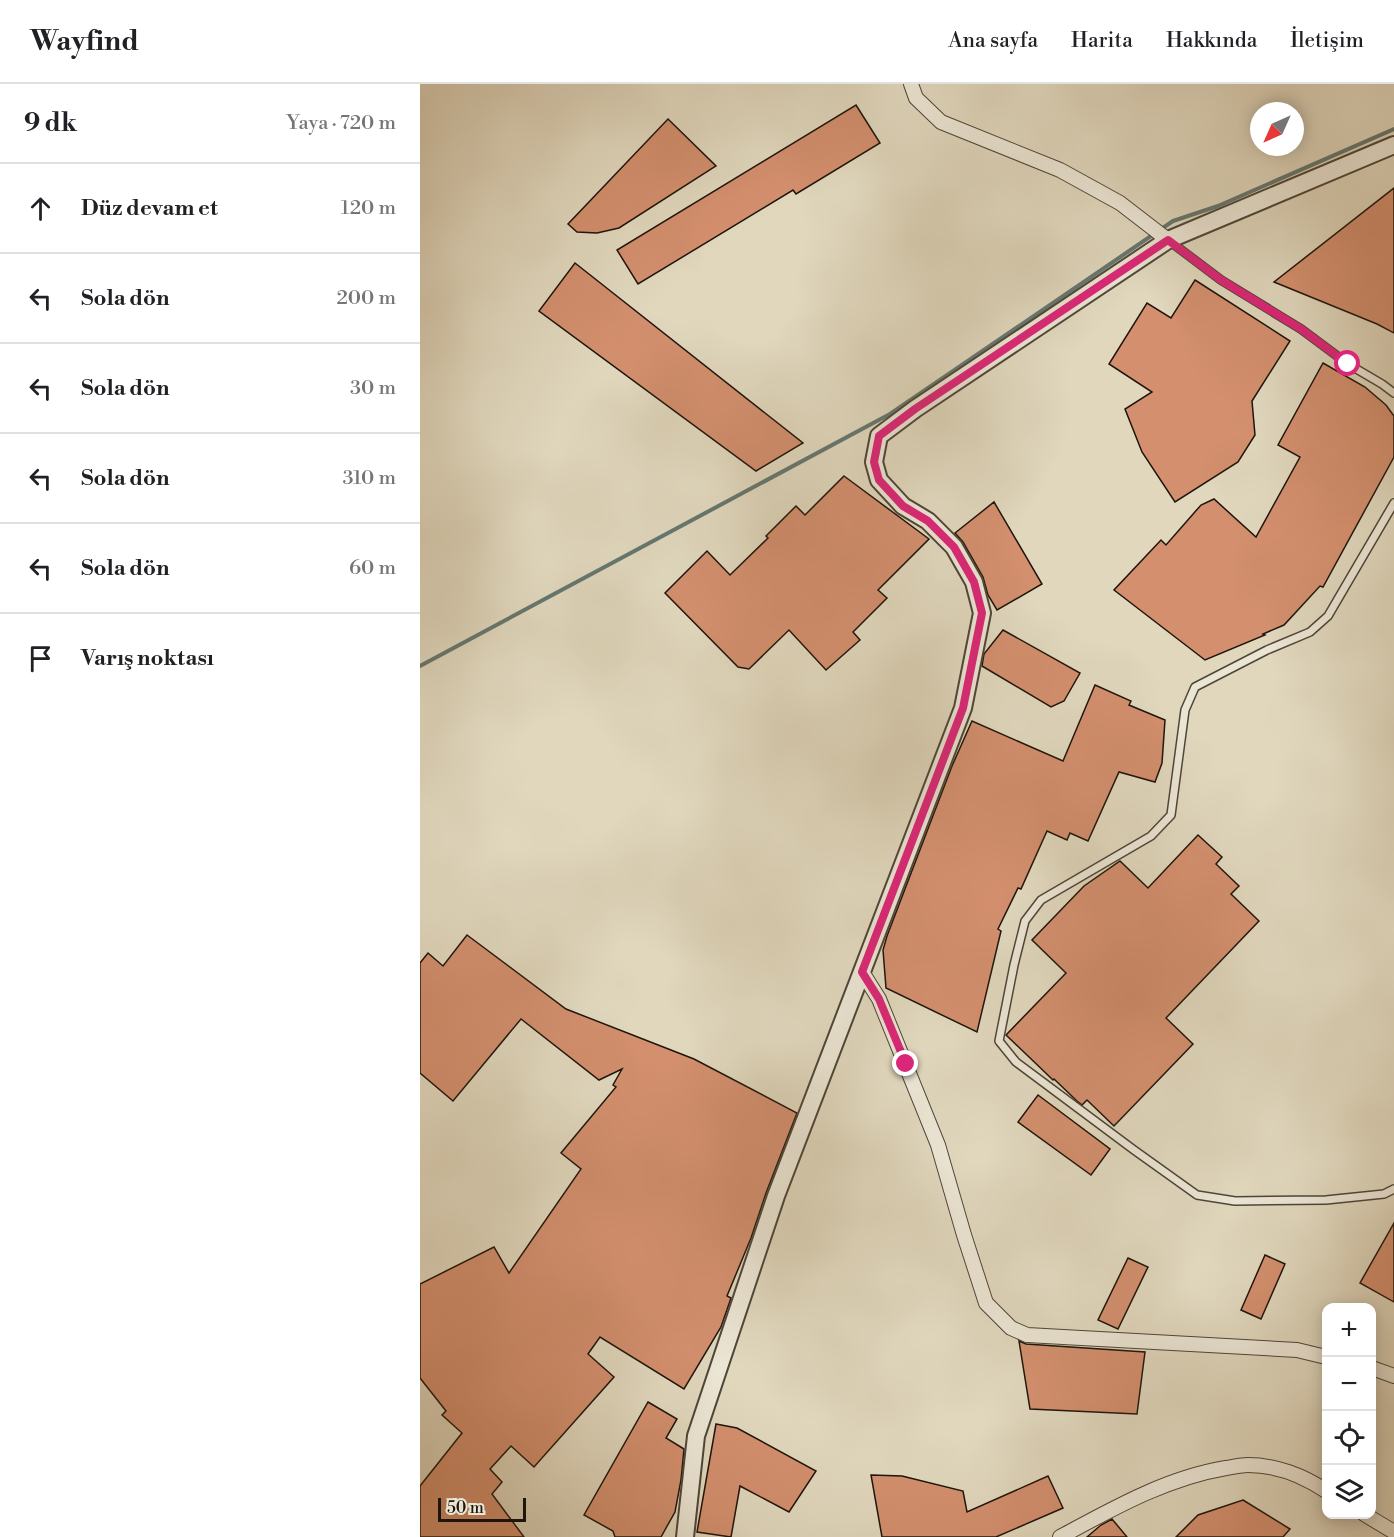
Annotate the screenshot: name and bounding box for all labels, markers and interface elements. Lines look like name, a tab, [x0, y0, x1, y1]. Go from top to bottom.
text: Wayfind	[30, 24, 139, 59]
text: Ana sayfa	[948, 28, 1038, 54]
text: Harita	[1071, 28, 1133, 54]
text: Hakkında	[1166, 28, 1257, 54]
text: İletişim	[1290, 28, 1364, 54]
north arrow	[1250, 102, 1304, 156]
text: 9 dk	[24, 107, 77, 139]
text: Yaya · 720 m	[286, 111, 396, 136]
icon: ahead	[24, 192, 57, 225]
text: Düz devam et	[81, 195, 218, 222]
text: 120 m	[341, 196, 396, 221]
icon: left	[24, 282, 57, 315]
text: Sola dön	[81, 285, 169, 312]
text: 200 m	[336, 286, 396, 311]
route start	[1334, 350, 1360, 376]
icon: left	[24, 372, 57, 405]
text: Sola dön	[81, 375, 169, 402]
text: 30 m	[350, 376, 396, 401]
icon: left	[24, 462, 57, 495]
text: Sola dön	[81, 465, 169, 492]
text: 310 m	[343, 466, 396, 491]
icon: left	[24, 552, 57, 585]
text: Sola dön	[81, 555, 169, 582]
text: 60 m	[349, 556, 396, 581]
icon: arrive	[24, 642, 57, 675]
text: Varış noktası	[81, 645, 214, 672]
route end	[892, 1050, 918, 1076]
map controls	[1322, 1303, 1376, 1519]
button: +	[1322, 1303, 1376, 1357]
button: −	[1322, 1357, 1376, 1411]
button: locate	[1322, 1411, 1376, 1465]
button: layers	[1322, 1465, 1376, 1519]
scale bar	[438, 1495, 526, 1522]
text: 50 m	[447, 1498, 484, 1518]

